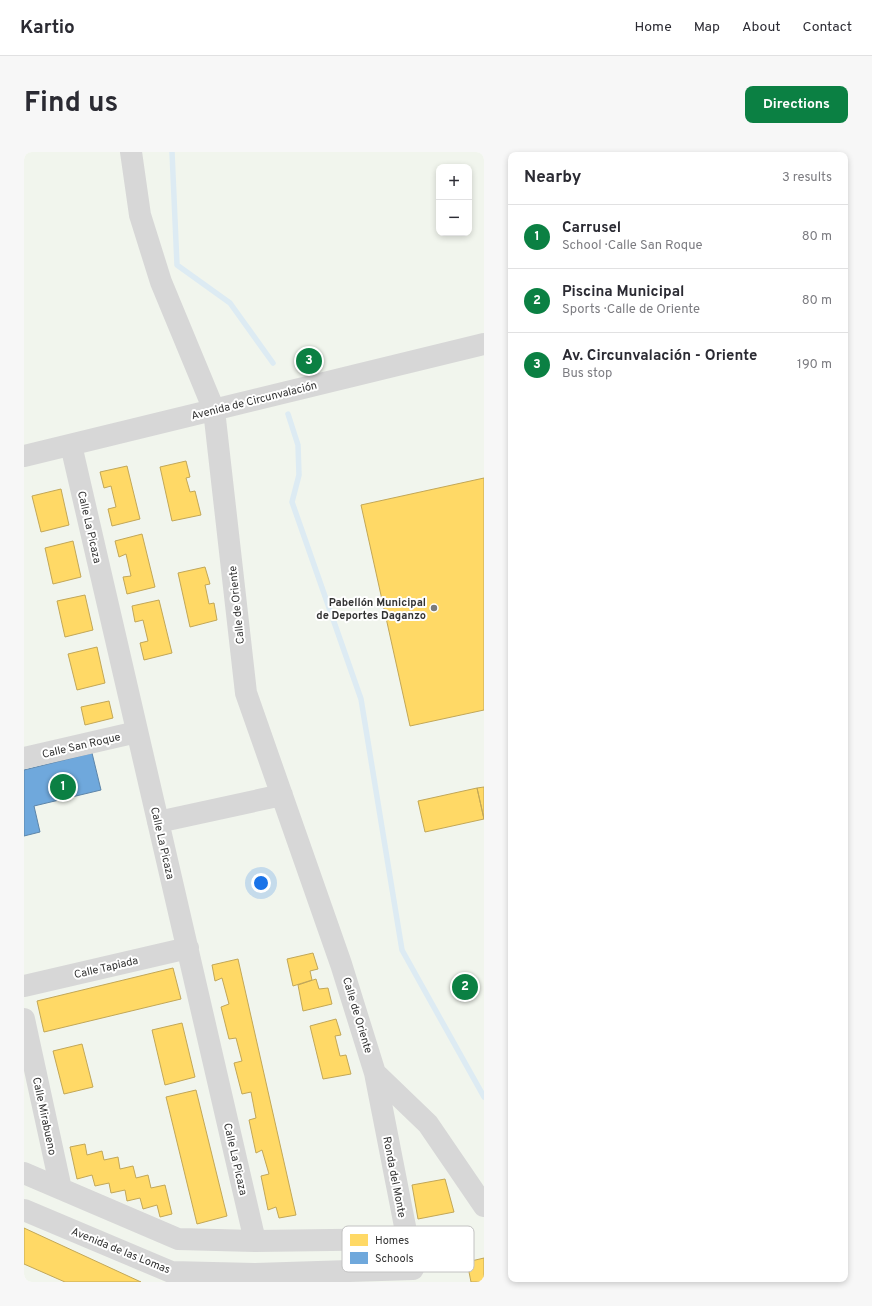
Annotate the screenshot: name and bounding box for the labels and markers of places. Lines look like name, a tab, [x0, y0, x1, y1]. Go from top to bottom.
pin: 3	[296, 346, 322, 376]
place label: Pabellón Municipal de Deportes Daganzo	[316, 596, 426, 623]
marker: Pabellón Municipal de Deportes Daganzo	[429, 603, 439, 613]
pin: 1	[50, 772, 76, 802]
pin: 2	[452, 972, 478, 1002]

